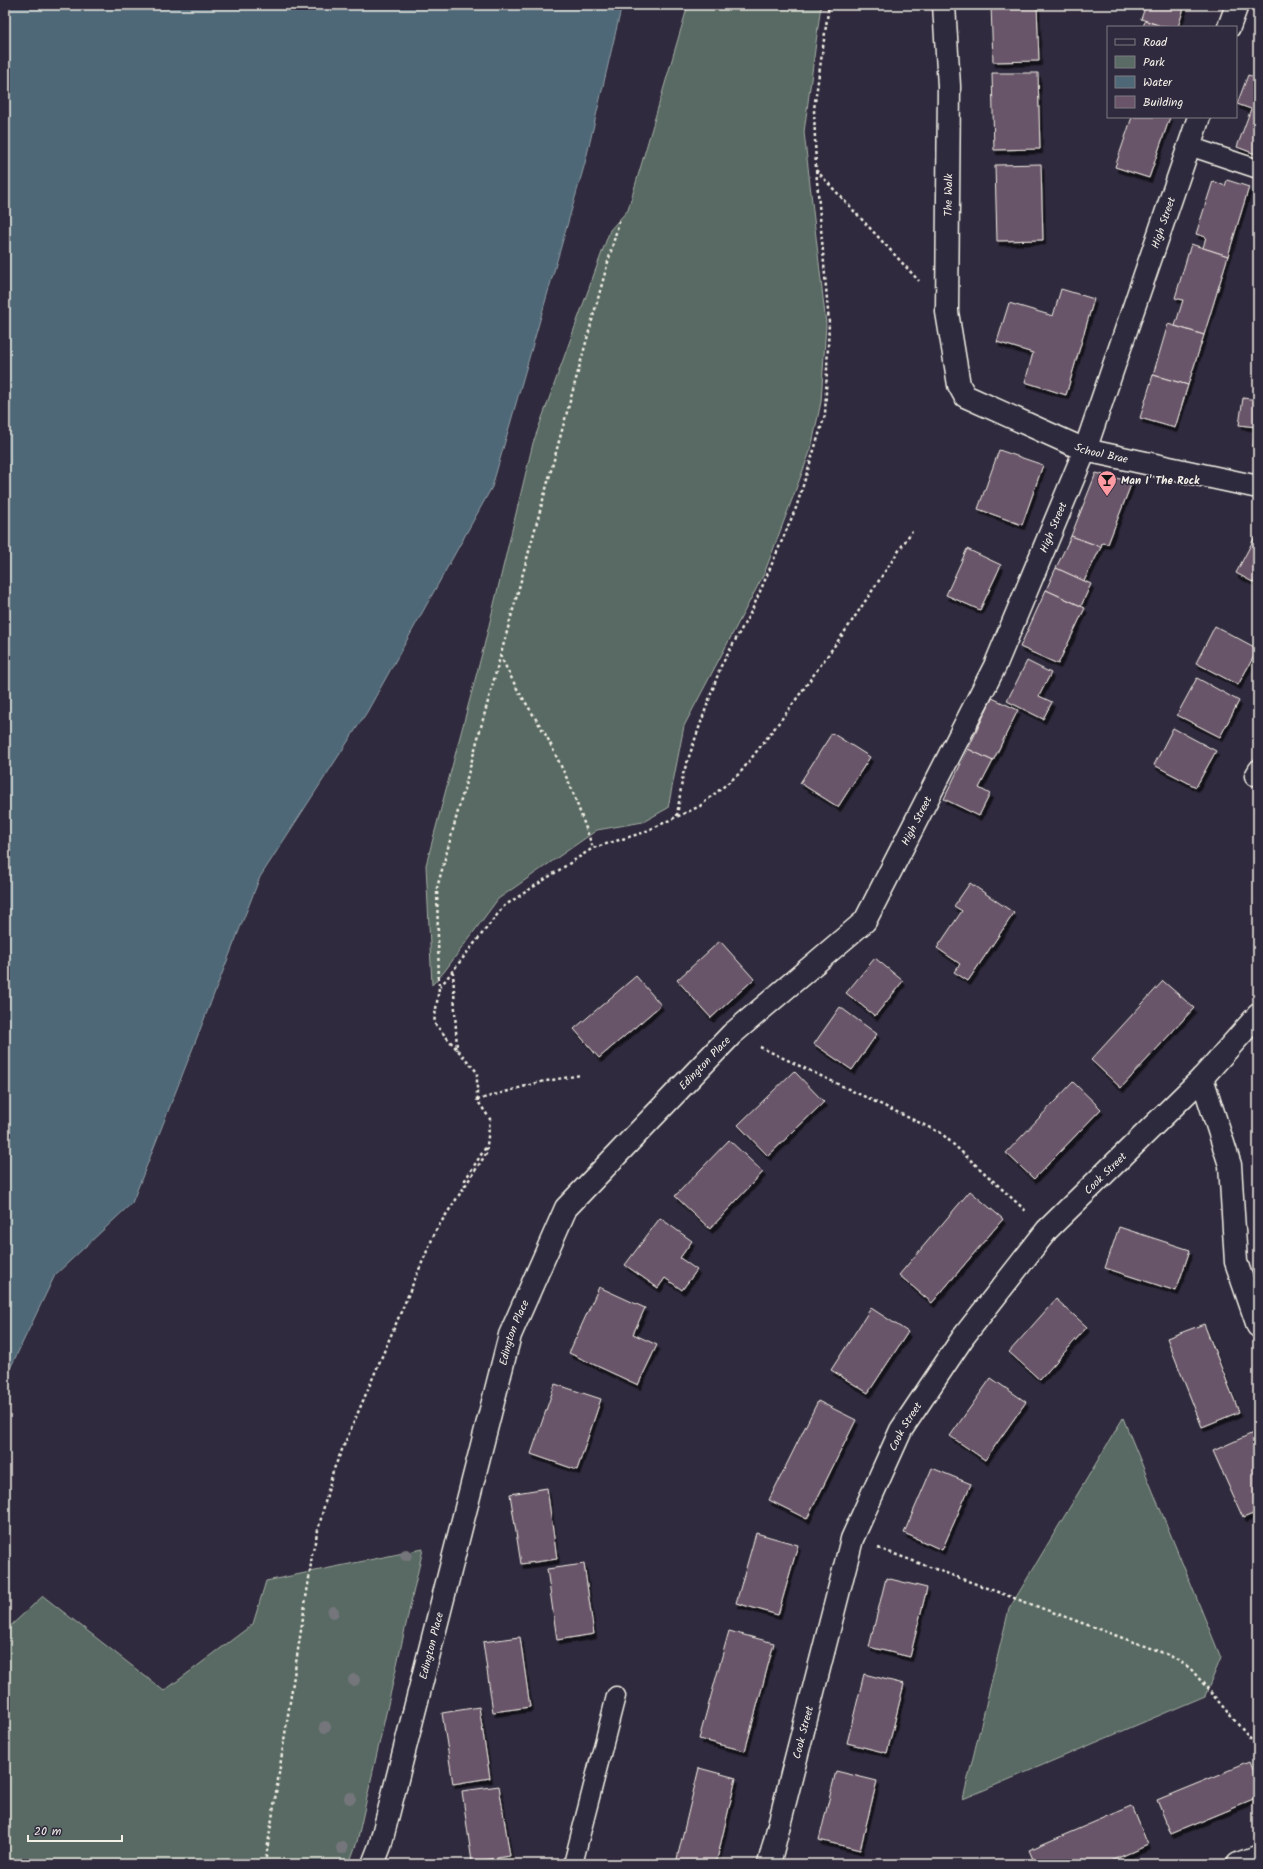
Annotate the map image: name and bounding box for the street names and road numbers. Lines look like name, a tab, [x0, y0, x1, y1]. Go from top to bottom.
street label: The Walk	[940, 173, 958, 217]
street label: High Street	[1147, 194, 1181, 251]
street label: School Brae	[1071, 438, 1130, 469]
street label: High Street	[1035, 499, 1073, 556]
street label: High Street	[897, 793, 938, 849]
street label: Edington Place	[675, 1032, 736, 1095]
street label: Cook Street	[1080, 1148, 1132, 1199]
street label: Edington Place	[495, 1297, 534, 1368]
street label: Cook Street	[885, 1398, 928, 1454]
street label: Edington Place	[415, 1610, 449, 1682]
street label: Cook Street	[788, 1703, 819, 1761]

